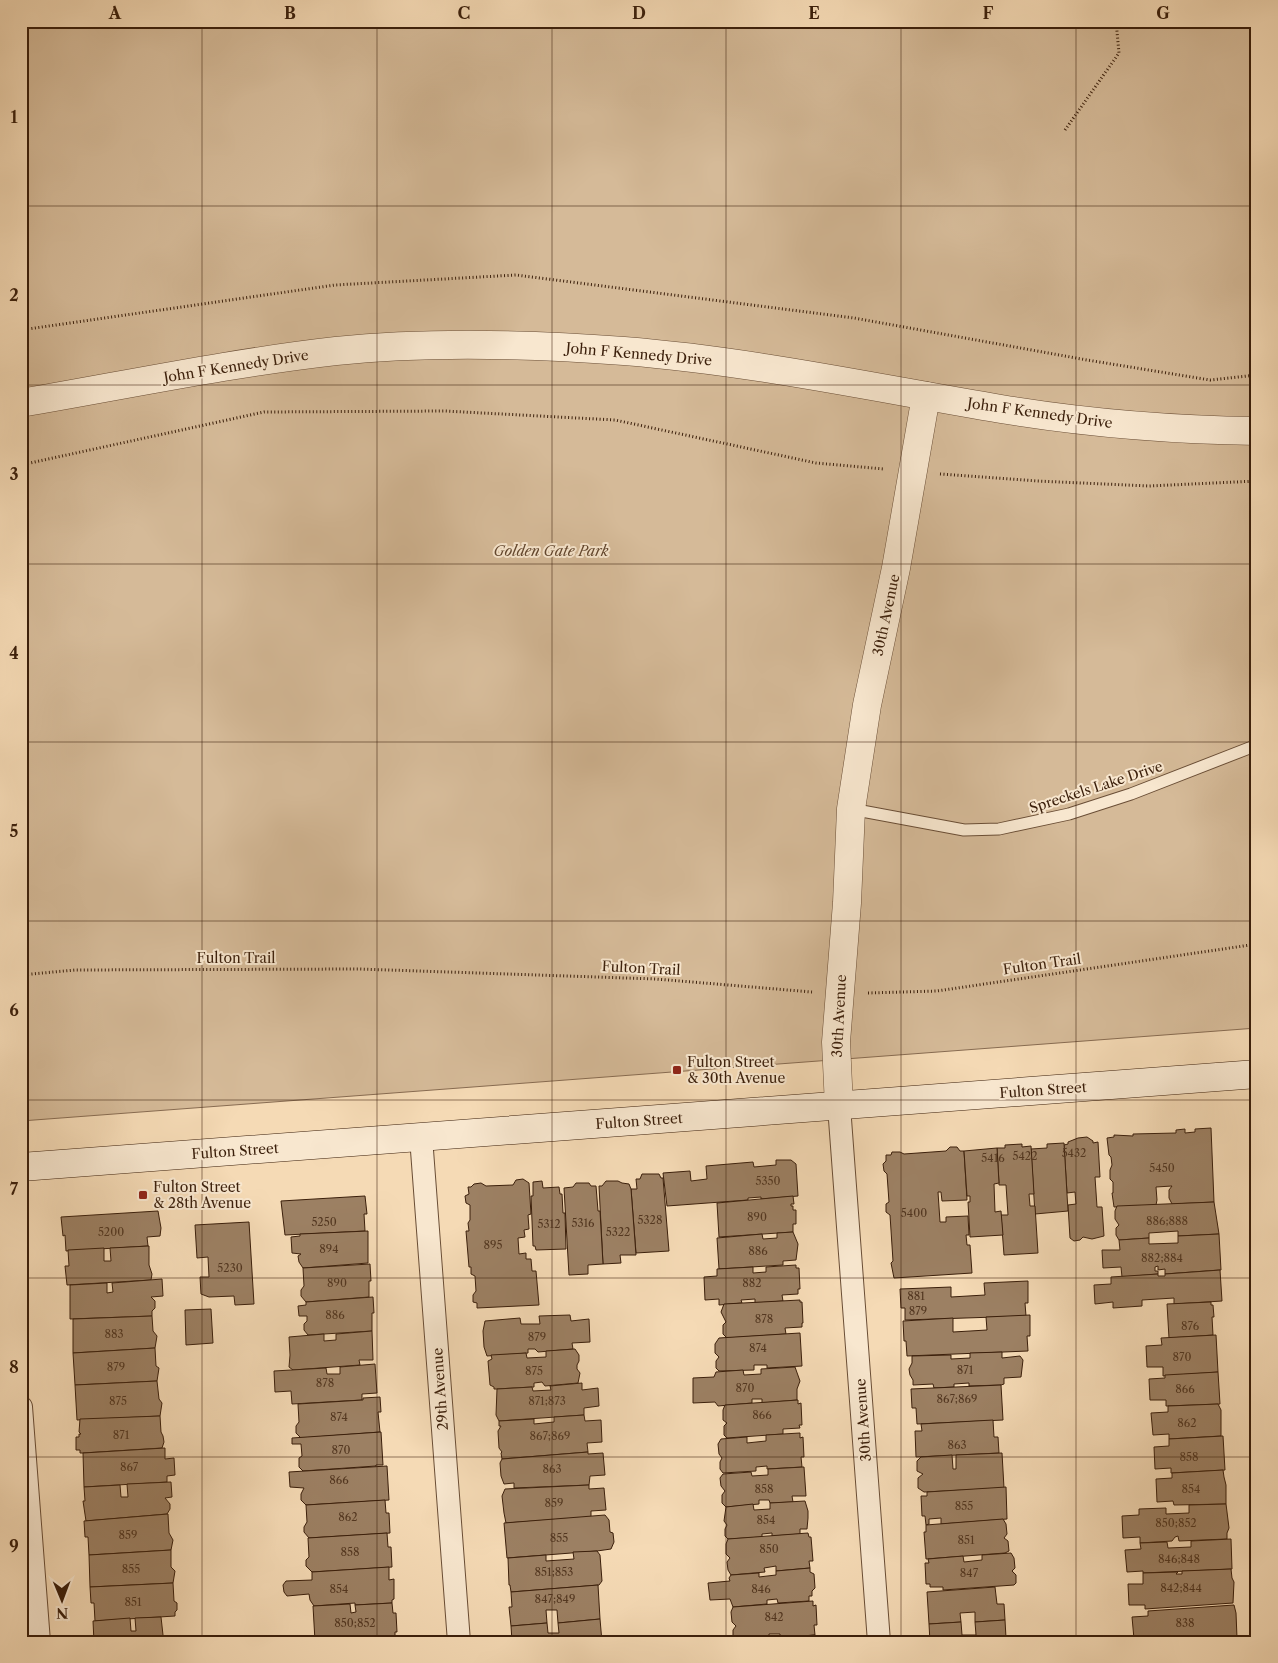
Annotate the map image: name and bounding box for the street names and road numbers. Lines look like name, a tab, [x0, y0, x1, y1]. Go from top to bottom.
street label: John F Kennedy Drive	[563, 338, 713, 369]
street label: John F Kennedy Drive	[160, 346, 310, 387]
street label: John F Kennedy Drive	[964, 394, 1114, 432]
street label: 30th Avenue	[869, 572, 903, 658]
street label: Spreckels Lake Drive	[1027, 757, 1165, 817]
street label: Fulton Trail	[197, 949, 275, 967]
street label: Fulton Trail	[1002, 950, 1082, 978]
street label: Fulton Trail	[601, 957, 681, 979]
street label: 30th Avenue	[828, 974, 850, 1058]
street label: Fulton Street	[999, 1078, 1087, 1102]
street label: Fulton Street	[595, 1109, 683, 1133]
street label: Fulton Street	[191, 1139, 279, 1163]
street label: 29th Avenue	[428, 1347, 452, 1431]
street label: 30th Avenue	[851, 1378, 875, 1462]

